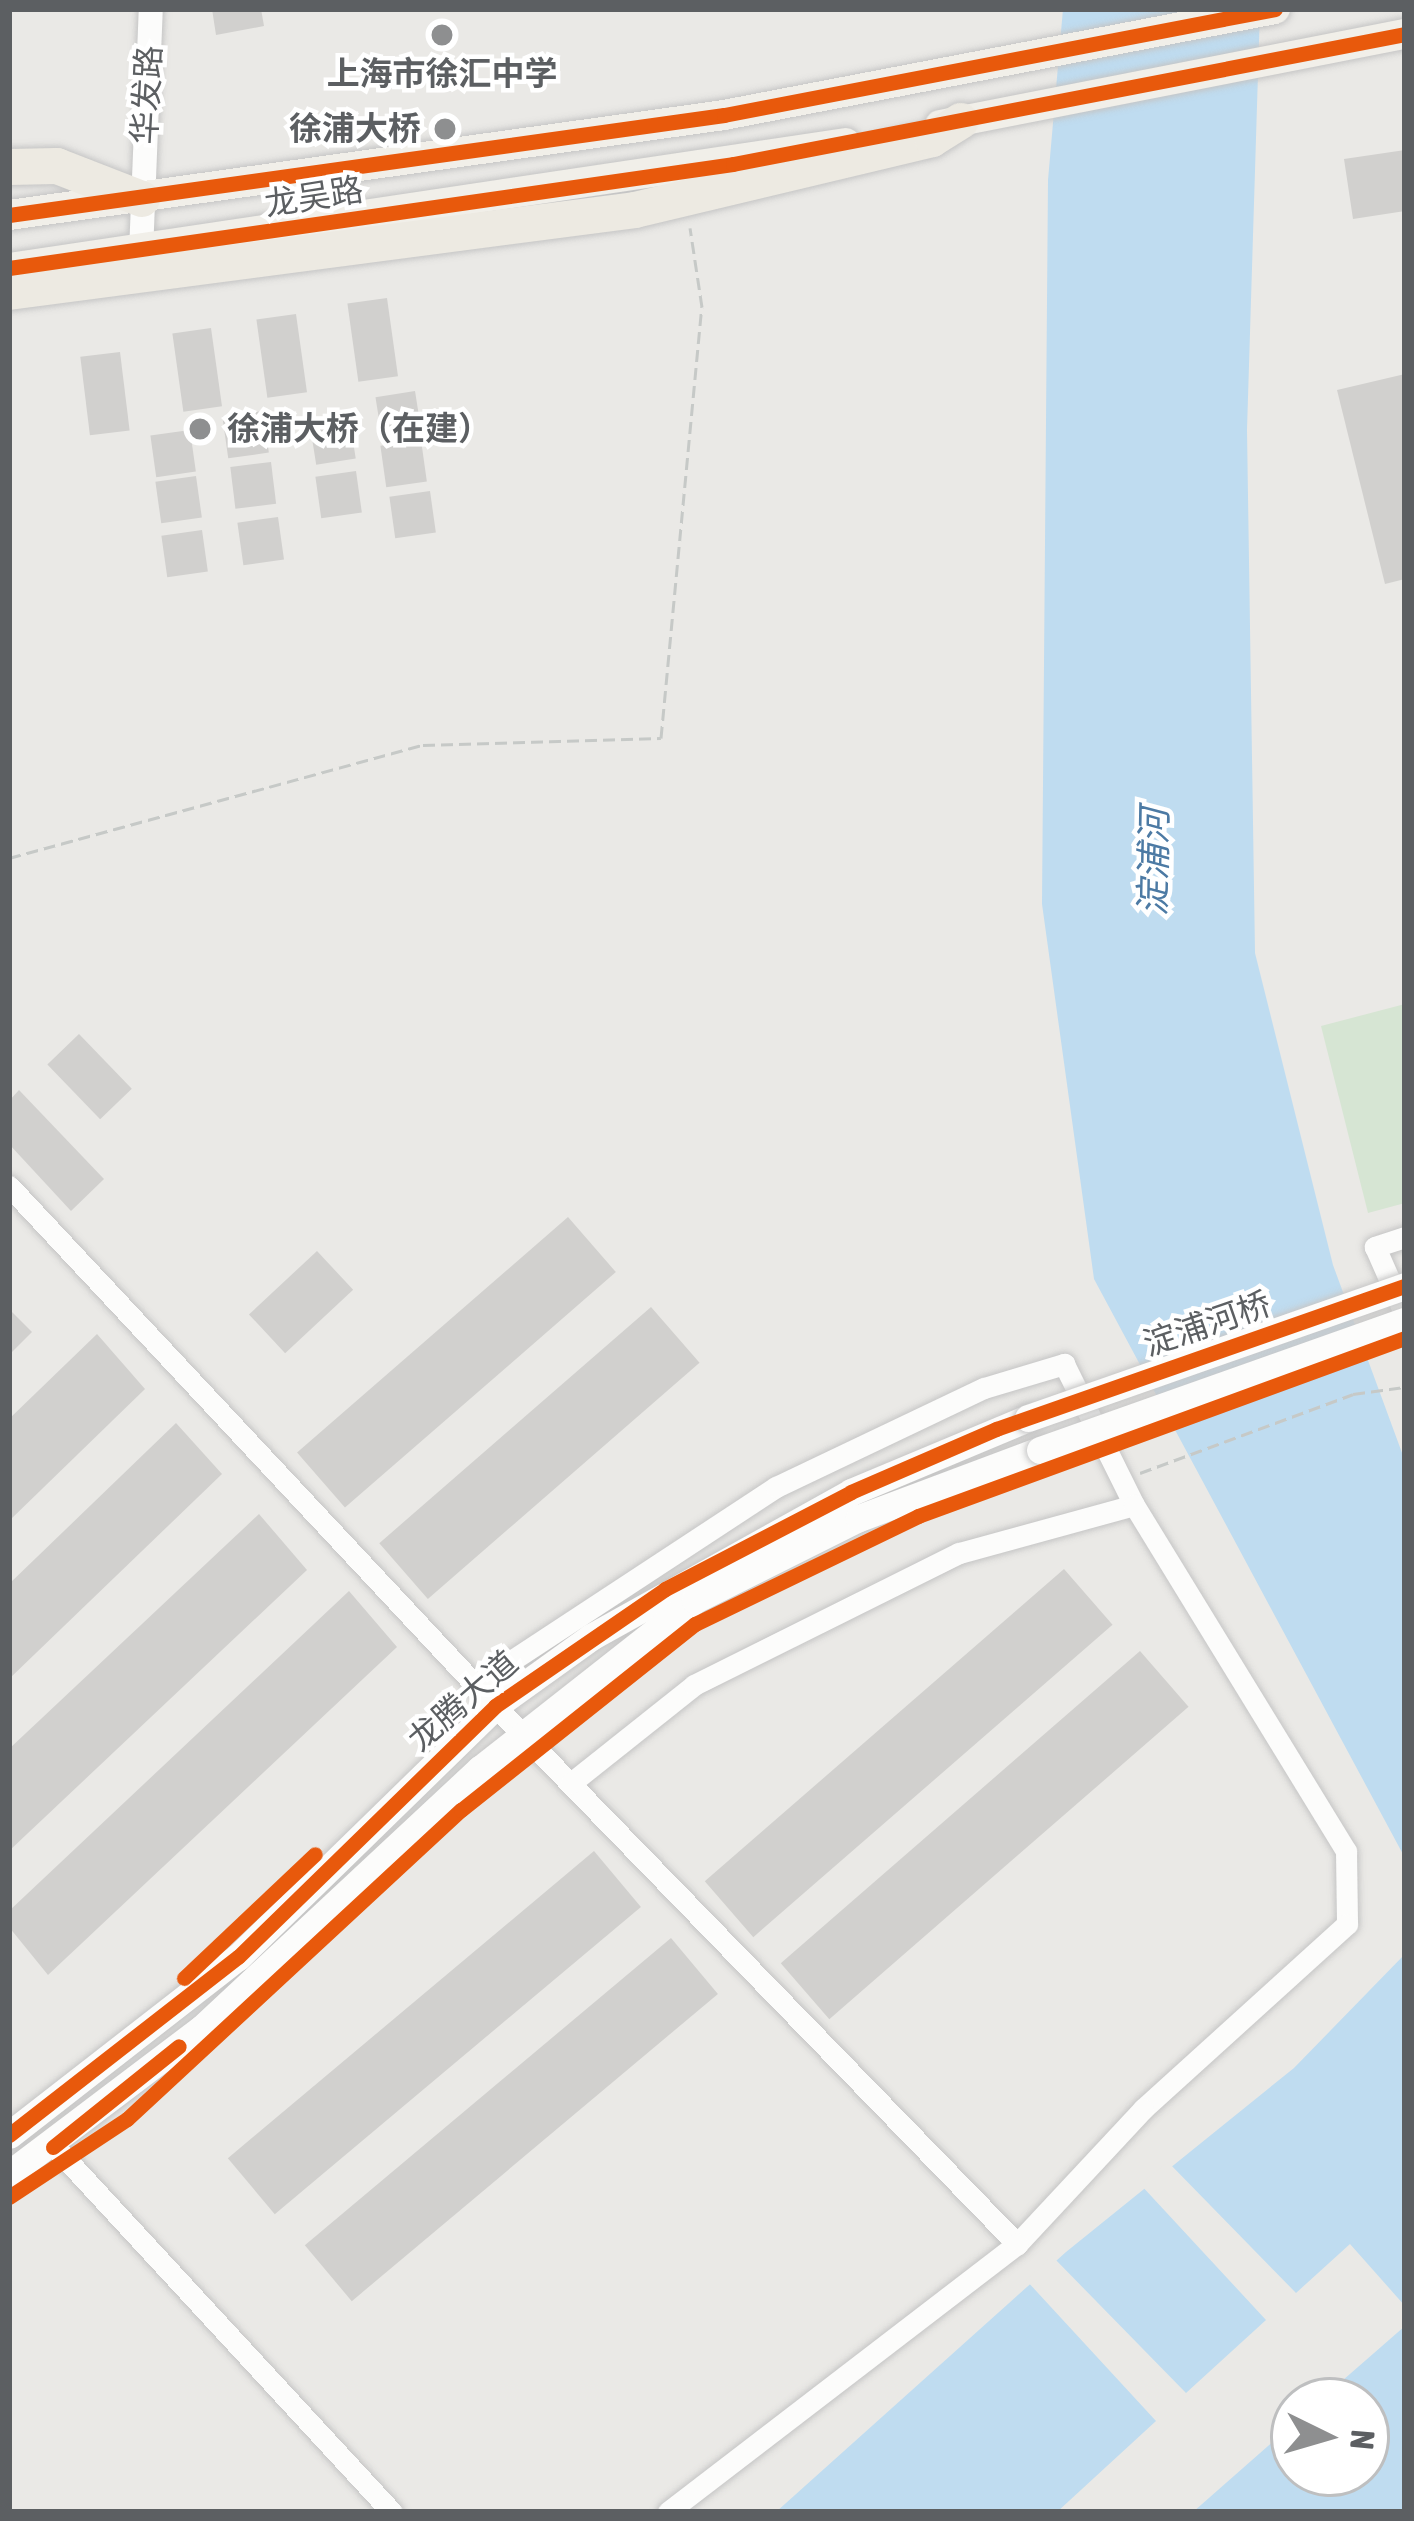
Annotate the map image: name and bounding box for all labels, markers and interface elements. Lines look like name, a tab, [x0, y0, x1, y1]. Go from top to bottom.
marker: 上海市徐汇中学	[429, 22, 455, 48]
street label: 华发路	[125, 45, 169, 145]
place label: 上海市徐汇中学	[327, 54, 557, 94]
place label: 徐浦大桥	[289, 109, 421, 149]
marker: 徐浦大桥	[432, 116, 458, 142]
street label: 龙吴路	[262, 170, 366, 224]
place label: 徐浦大桥（在建）	[227, 409, 491, 449]
marker: 徐浦大桥（在建）	[184, 413, 216, 445]
water label: 淀浦河	[1131, 808, 1177, 916]
street label: 淀浦河桥	[1138, 1284, 1276, 1364]
street label: 龙腾大道	[400, 1643, 526, 1759]
north arrow	[1270, 2377, 1390, 2497]
text: N	[1343, 2429, 1383, 2451]

